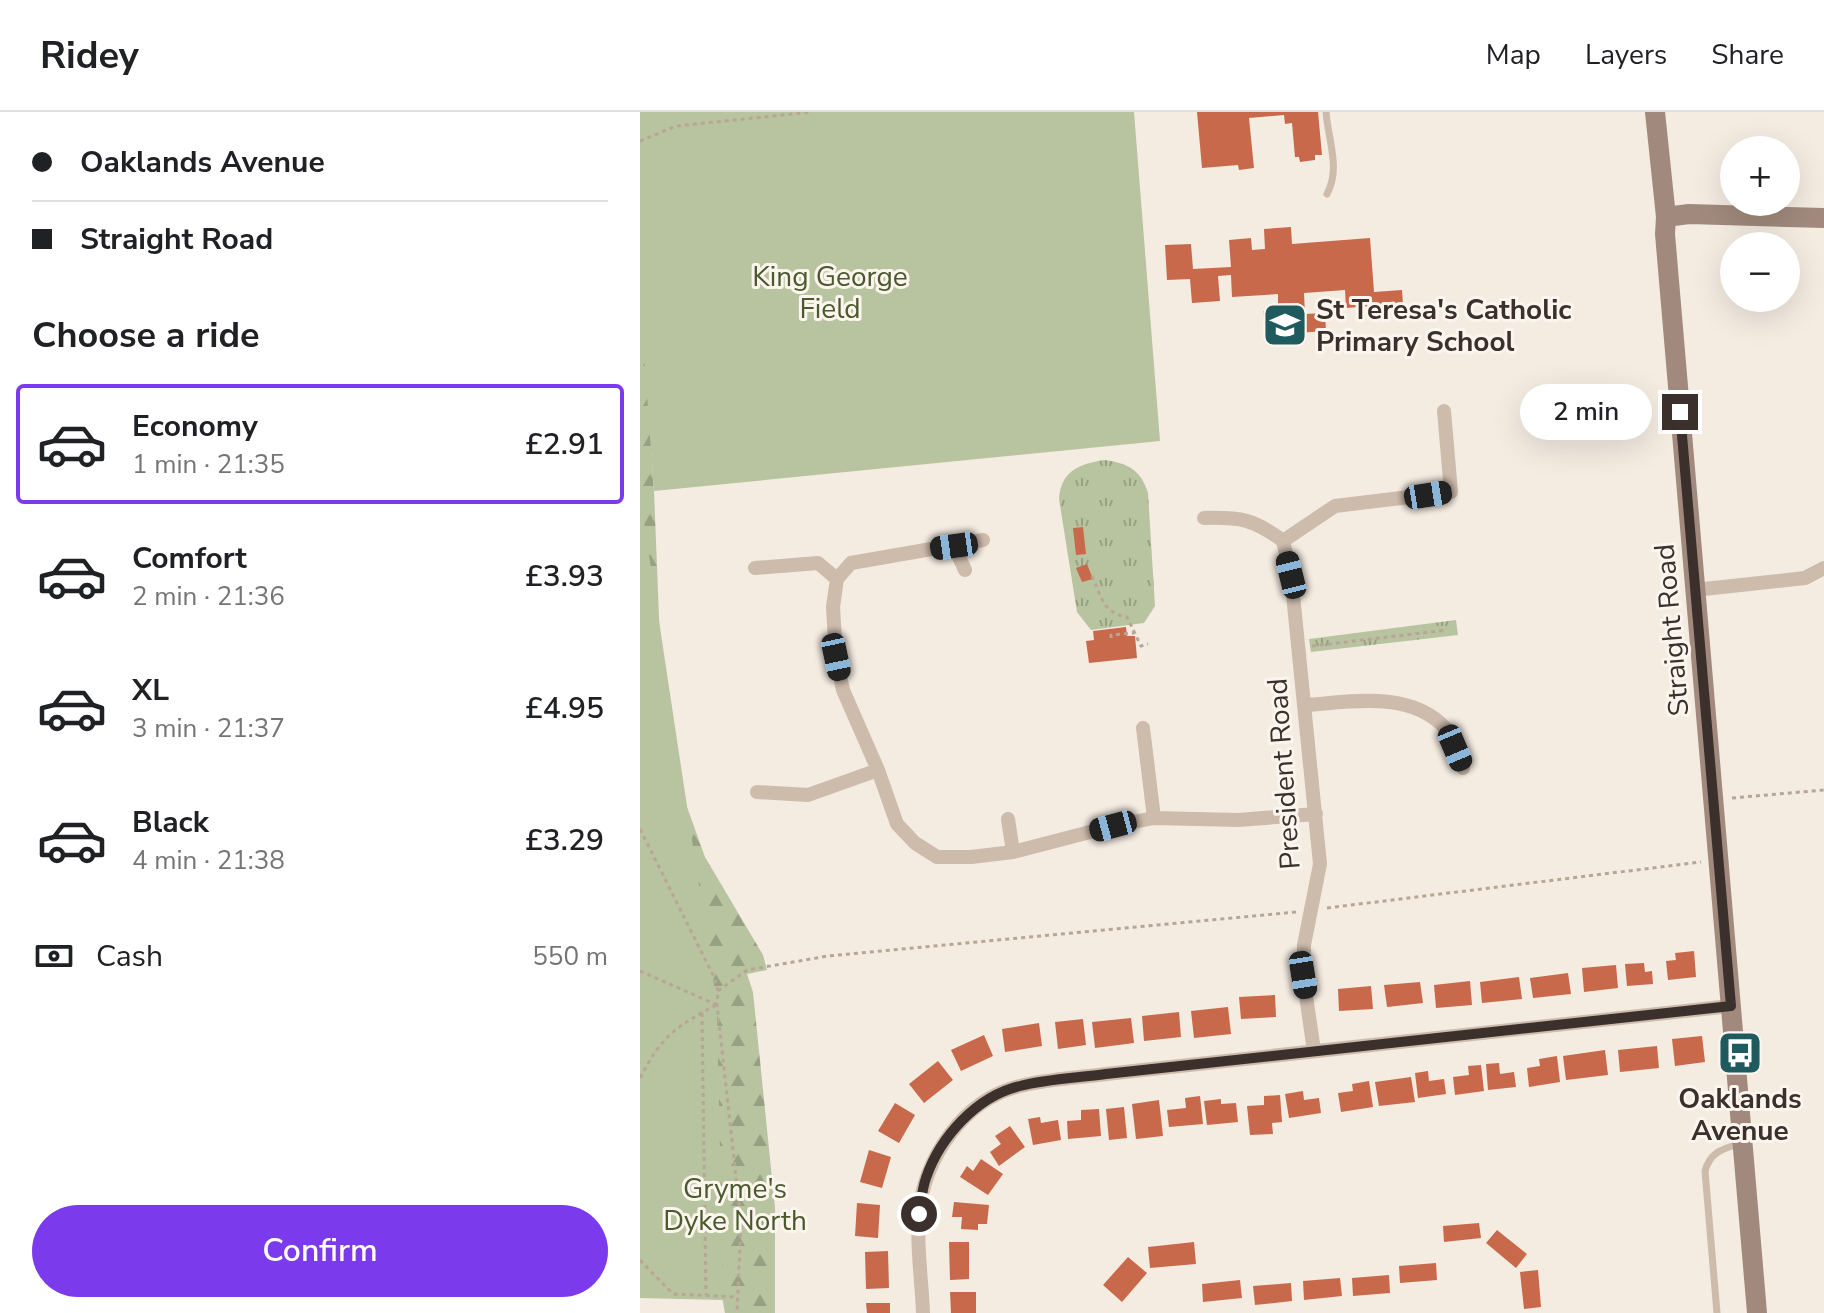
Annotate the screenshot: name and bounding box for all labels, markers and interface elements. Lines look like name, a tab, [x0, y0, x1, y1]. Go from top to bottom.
text: Ridey	[40, 30, 139, 81]
text: Map	[1486, 36, 1541, 74]
text: Layers	[1585, 36, 1667, 74]
text: Share	[1711, 36, 1784, 74]
map controls	[1720, 136, 1800, 312]
button: +	[1720, 136, 1800, 216]
text: Oaklands Avenue	[80, 142, 325, 183]
text: Straight Road	[80, 219, 273, 260]
button: −	[1720, 232, 1800, 312]
park label: King George Field	[752, 258, 908, 328]
place label: St Teresa's Catholic Primary School	[1316, 291, 1572, 361]
school or university icon: St Teresa's Catholic Primary School	[1261, 301, 1309, 349]
text: Choose a ride	[32, 311, 260, 360]
callout: 2 min	[1520, 384, 1652, 440]
text: 2 min	[1553, 394, 1619, 429]
route end	[1662, 394, 1698, 430]
text: Economy	[132, 406, 258, 447]
icon: car	[36, 408, 108, 480]
text: £2.91	[525, 424, 604, 465]
text: 1 min · 21:35	[132, 447, 285, 482]
car	[1402, 479, 1454, 511]
car	[929, 531, 979, 561]
text: Comfort	[132, 538, 247, 579]
icon: car	[36, 540, 108, 612]
street label: Straight Road	[1646, 542, 1698, 718]
car	[1274, 549, 1308, 601]
text: £3.93	[525, 556, 604, 597]
text: 2 min · 21:36	[132, 579, 285, 614]
car	[819, 631, 853, 683]
text: XL	[132, 670, 169, 711]
icon: car	[36, 672, 108, 744]
street label: President Road	[1258, 677, 1310, 871]
text: £4.95	[525, 688, 604, 729]
text: 3 min · 21:37	[132, 711, 285, 746]
car	[1435, 721, 1475, 775]
text: Black	[132, 802, 209, 843]
icon: car	[36, 804, 108, 876]
car	[1087, 808, 1139, 844]
text: £3.29	[525, 820, 604, 861]
text: 4 min · 21:38	[132, 843, 285, 878]
icon: cash	[32, 934, 76, 978]
text: Cash	[96, 936, 163, 977]
text: 550 m	[532, 939, 608, 974]
car	[1287, 949, 1319, 1001]
bus stop icon: Oaklands Avenue	[1716, 1029, 1764, 1077]
place label: Oaklands Avenue	[1678, 1080, 1802, 1150]
park label: Gryme's Dyke North	[663, 1170, 807, 1240]
route start	[901, 1196, 937, 1232]
button: Confirm	[32, 1205, 608, 1297]

